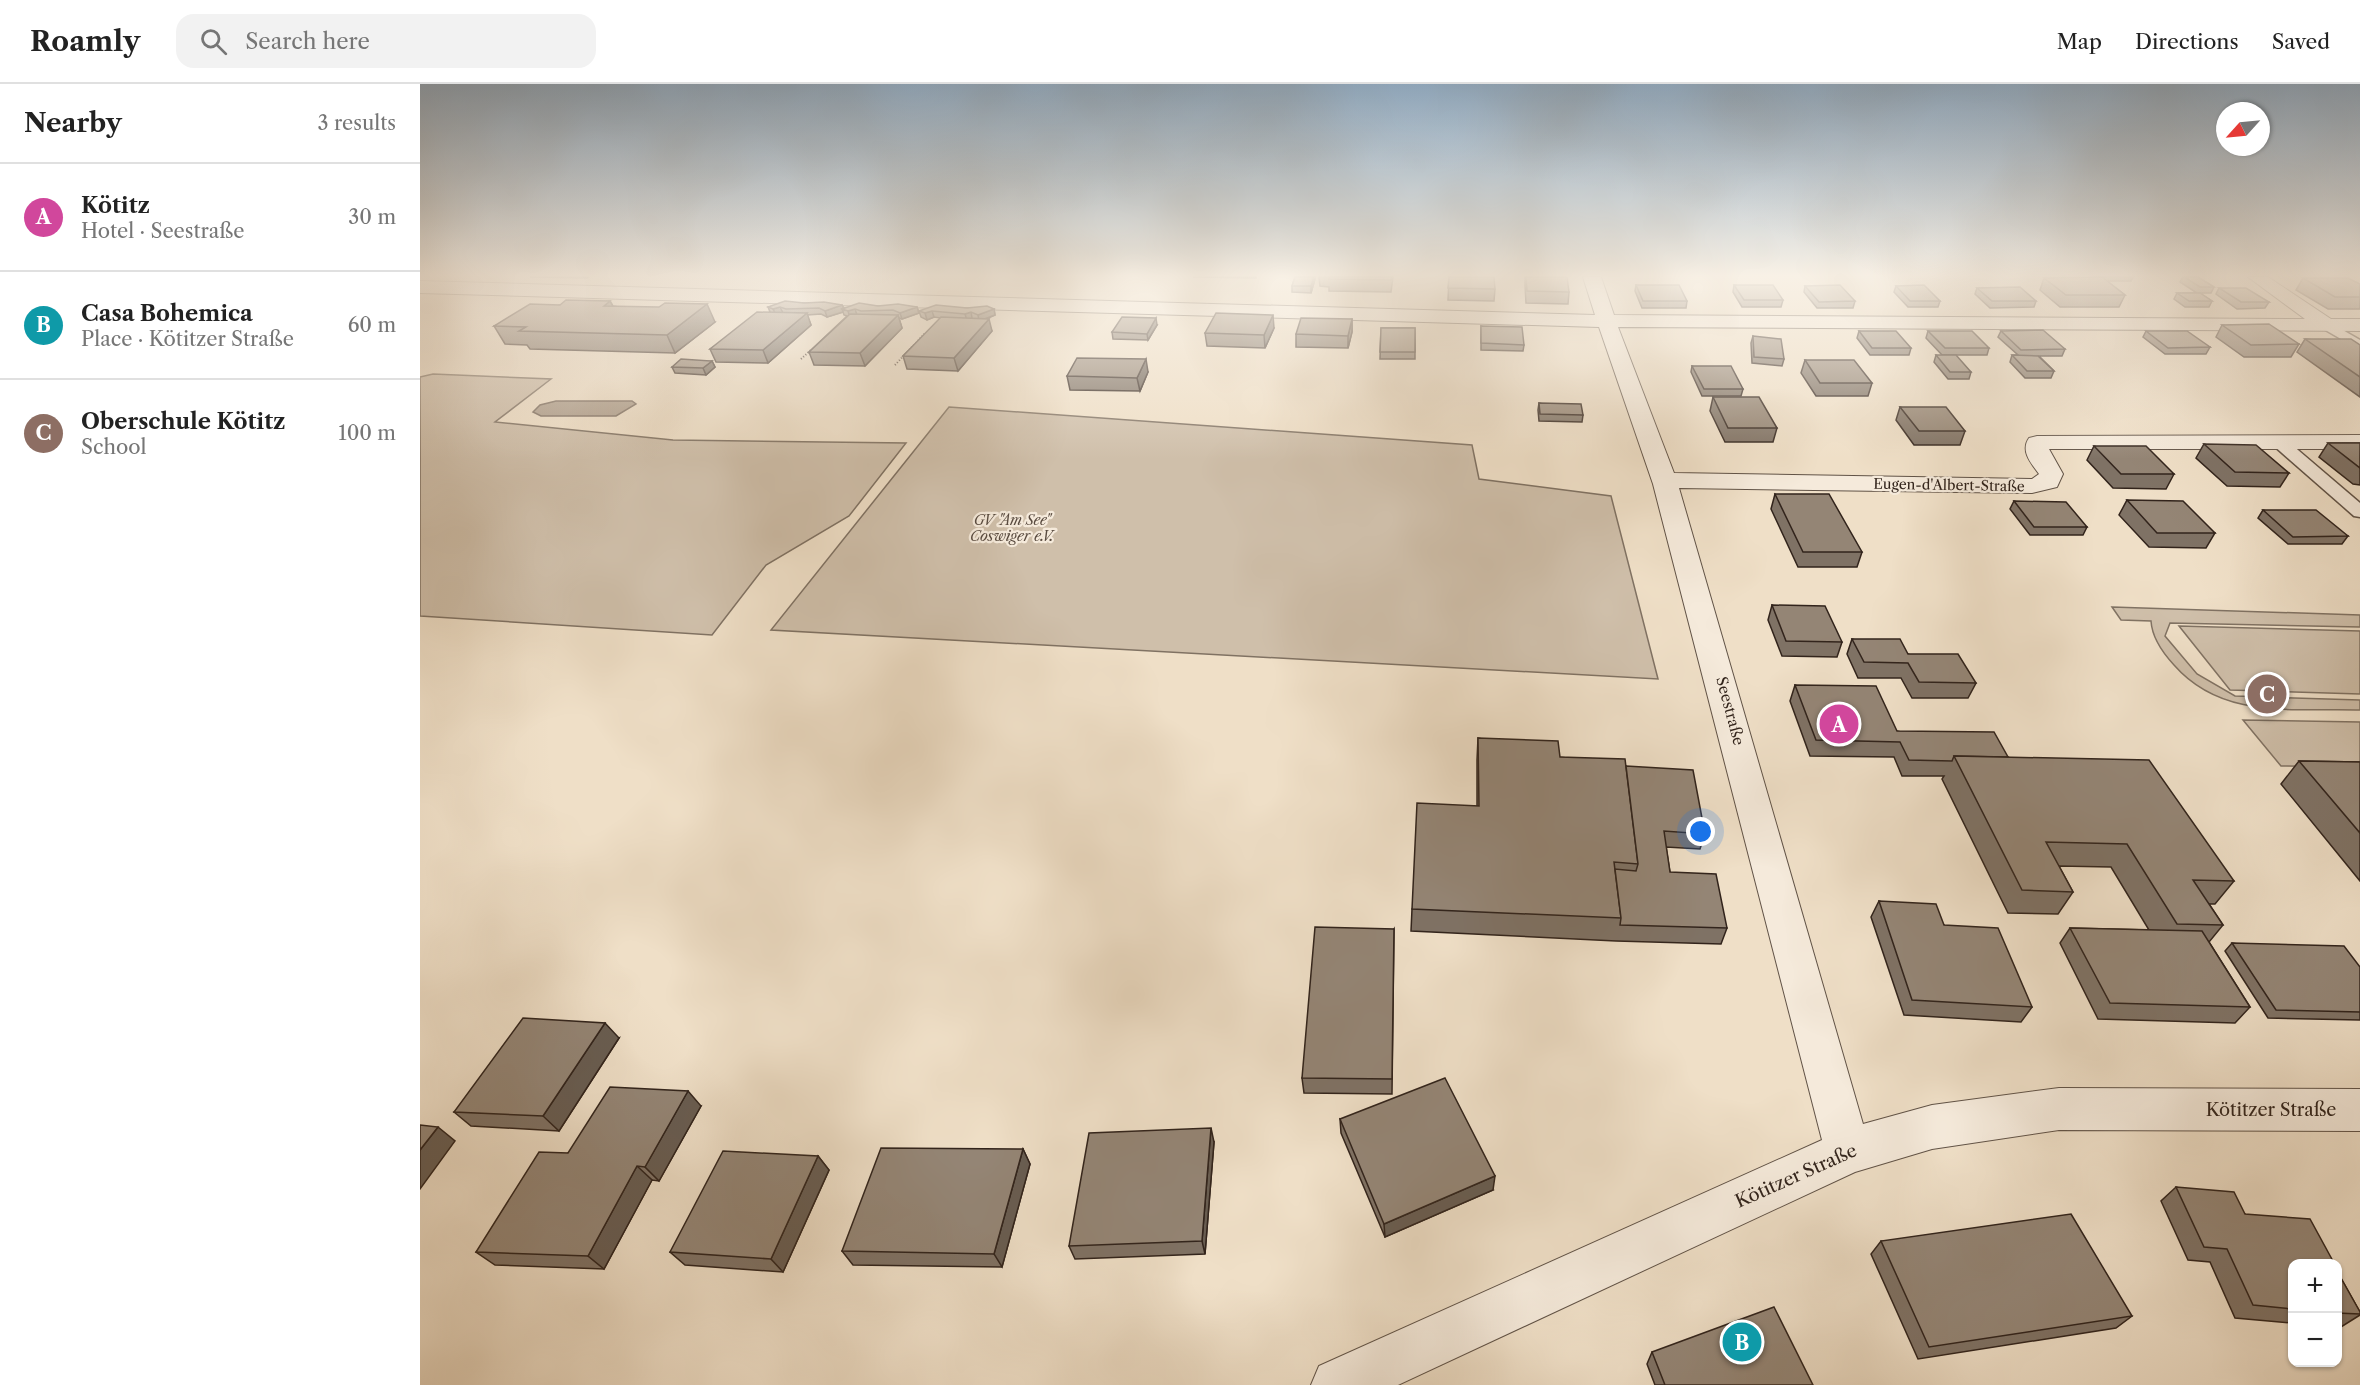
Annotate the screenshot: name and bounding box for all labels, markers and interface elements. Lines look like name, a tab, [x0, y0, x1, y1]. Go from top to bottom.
search box	[176, 14, 596, 68]
text: Roamly	[30, 24, 140, 58]
icon: search	[197, 25, 230, 58]
text: Search here	[245, 28, 370, 55]
text: Map	[2057, 29, 2102, 54]
text: Directions	[2135, 29, 2239, 54]
text: Saved	[2272, 29, 2330, 54]
north arrow	[2216, 102, 2270, 156]
text: Nearby	[24, 107, 122, 139]
text: 3 results	[318, 111, 396, 135]
text: Kötitz	[81, 192, 150, 219]
text: A	[36, 205, 51, 229]
text: 30 m	[348, 205, 396, 229]
text: Hotel · Seestraße	[81, 219, 244, 243]
text: Casa Bohemica	[81, 300, 253, 327]
text: B	[36, 313, 51, 337]
text: 60 m	[348, 313, 396, 337]
text: Place · Kötitzer Straße	[81, 327, 294, 351]
text: Oberschule Kötitz	[81, 408, 285, 435]
text: C	[35, 421, 52, 445]
text: 100 m	[338, 421, 396, 445]
text: School	[81, 435, 146, 459]
street label: Eugen-d'Albert-Straße	[1873, 475, 2025, 495]
park label: GV "Am See" Coswiger e.V.	[970, 511, 1056, 545]
pin: C	[2248, 672, 2286, 716]
street label: Seestraße	[1712, 674, 1749, 747]
pin: A	[1820, 702, 1858, 746]
your location	[1686, 817, 1715, 846]
street label: Kötitzer Straße	[2206, 1099, 2336, 1121]
street label: Kötitzer Straße	[1732, 1139, 1860, 1213]
map controls	[2288, 1259, 2342, 1367]
button: +	[2288, 1259, 2342, 1313]
button: −	[2288, 1313, 2342, 1367]
pin: B	[1722, 1320, 1762, 1364]

